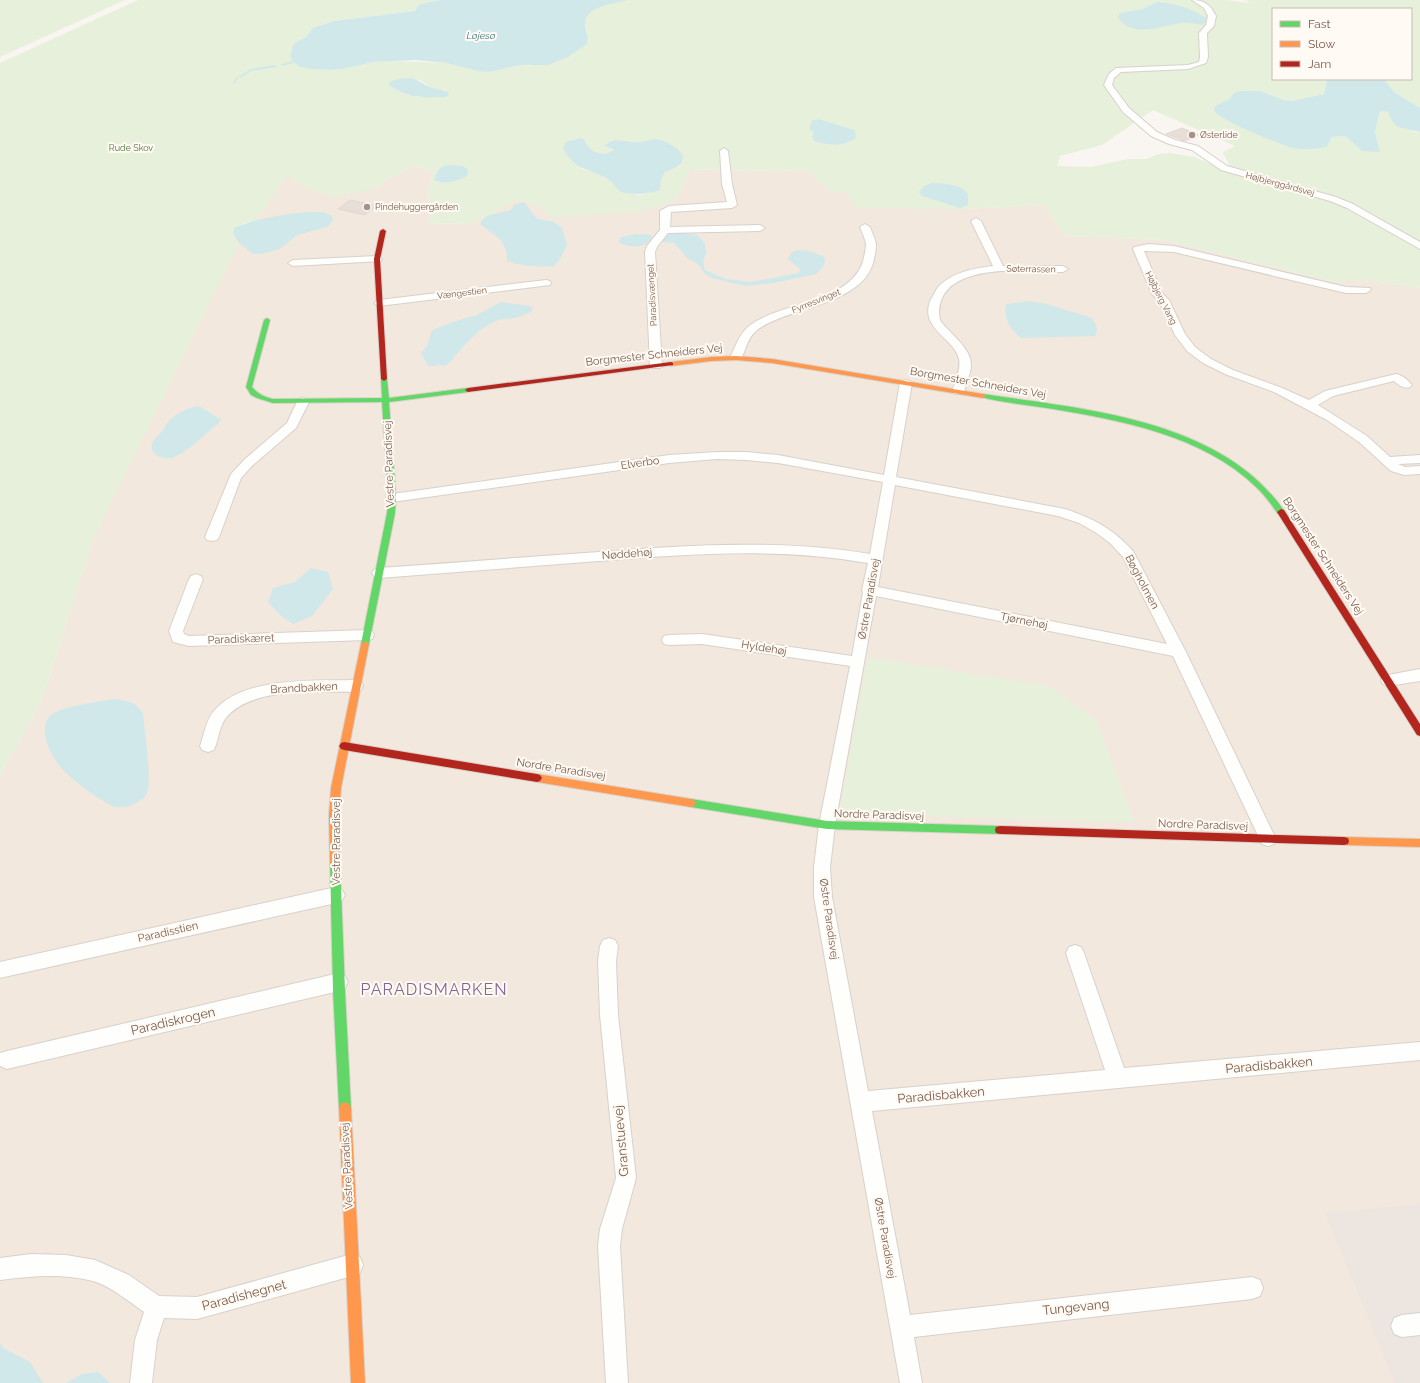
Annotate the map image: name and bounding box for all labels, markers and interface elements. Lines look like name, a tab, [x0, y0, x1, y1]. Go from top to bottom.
legend	[1272, 8, 1412, 80]
text: Fast	[1308, 17, 1331, 31]
water label: Løjesø	[466, 30, 496, 41]
text: Slow	[1308, 37, 1335, 51]
text: Jam	[1308, 57, 1331, 71]
marker: Østerlide	[1187, 130, 1197, 140]
place label: Østerlide	[1200, 130, 1238, 140]
park label: Rude Skov	[109, 143, 153, 153]
street label: Højbjerggårdsvej	[1245, 170, 1315, 198]
marker: Pindehuggergården	[362, 202, 372, 212]
place label: Pindehuggergården	[375, 202, 458, 212]
street label: Paradisvænget	[645, 264, 659, 326]
street label: Søterrassen	[1006, 264, 1056, 274]
street label: Højbjerg Vang	[1143, 270, 1179, 326]
street label: Vængestien	[437, 285, 487, 301]
street label: Fyrresvinget	[790, 287, 842, 315]
street label: Borgmester Schneiders Vej	[585, 341, 723, 369]
street label: Borgmester Schneiders Vej	[909, 365, 1047, 401]
street label: Vestre Paradisvej	[381, 420, 397, 508]
street label: Elverbo	[620, 454, 661, 472]
street label: Borgmester Schneiders Vej	[1280, 495, 1366, 617]
street label: Nøddehøj	[601, 546, 653, 562]
street label: Bøgholmen	[1122, 553, 1162, 611]
street label: Østre Paradisvej	[855, 558, 883, 640]
street label: Tjørnehøj	[999, 610, 1049, 632]
street label: Paradiskæret	[207, 631, 275, 647]
street label: Hyldehøj	[740, 638, 788, 658]
street label: Brandbakken	[270, 680, 338, 696]
street label: Nordre Paradisvej	[515, 756, 607, 782]
street label: Vestre Paradisvej	[330, 799, 343, 885]
street label: Nordre Paradisvej	[834, 807, 924, 823]
street label: Nordre Paradisvej	[1158, 817, 1248, 833]
street label: Østre Paradisvej	[817, 878, 841, 960]
street label: Paradisstien	[137, 919, 199, 945]
district label: PARADISMARKEN	[361, 980, 508, 999]
street label: Paradiskrogen	[129, 1004, 217, 1038]
street label: Paradisbakken	[1225, 1054, 1313, 1076]
street label: Paradisbakken	[897, 1084, 985, 1106]
street label: Granstuevej	[610, 1105, 632, 1177]
street label: Vestre Paradisvej	[338, 1122, 356, 1210]
street label: Østre Paradisvej	[871, 1197, 899, 1279]
street label: Paradishegnet	[200, 1276, 288, 1313]
street label: Tungevang	[1042, 1296, 1110, 1318]

